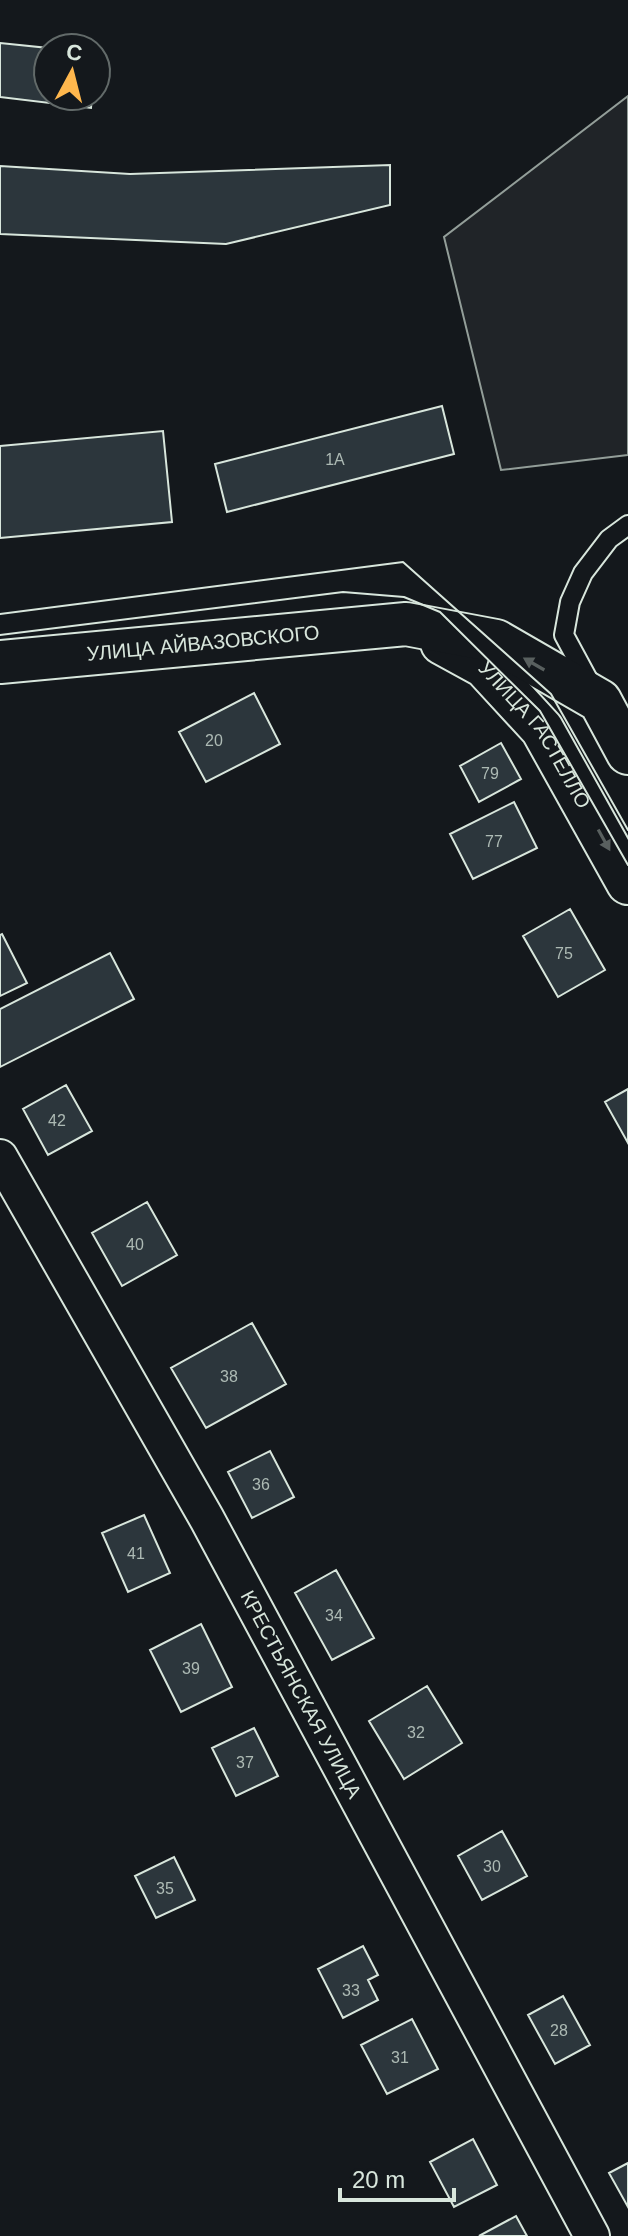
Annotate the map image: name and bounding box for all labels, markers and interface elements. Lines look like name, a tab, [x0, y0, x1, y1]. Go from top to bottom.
north arrow	[32, 32, 112, 112]
text: С	[65, 39, 84, 66]
house number: 1А	[325, 451, 345, 468]
street label: УЛИЦА АЙВАЗОВСКОГО	[86, 621, 320, 665]
street label: УЛИЦА ГАСТЕЛЛО	[474, 657, 595, 812]
one-way arrow	[523, 657, 546, 671]
house number: 20	[205, 732, 223, 749]
house number: 79	[481, 765, 499, 782]
one-way arrow	[597, 829, 611, 851]
house number: 77	[485, 833, 503, 850]
house number: 75	[555, 945, 573, 962]
house number: 42	[48, 1112, 66, 1129]
house number: 40	[126, 1236, 144, 1253]
house number: 38	[220, 1368, 238, 1385]
house number: 36	[252, 1476, 270, 1493]
house number: 41	[127, 1545, 145, 1562]
street label: КРЕСТЬЯНСКАЯ УЛИЦА	[236, 1587, 366, 1803]
house number: 34	[325, 1607, 343, 1624]
house number: 39	[182, 1660, 200, 1677]
house number: 32	[407, 1724, 425, 1741]
house number: 37	[236, 1754, 254, 1771]
house number: 30	[483, 1858, 501, 1875]
house number: 35	[156, 1880, 174, 1897]
house number: 33	[342, 1982, 360, 1999]
house number: 28	[550, 2022, 568, 2039]
house number: 31	[391, 2049, 409, 2066]
scale bar	[340, 2152, 454, 2202]
text: 20 m	[352, 2166, 405, 2193]

